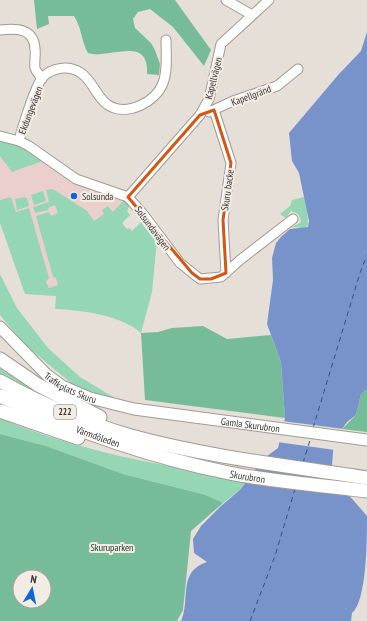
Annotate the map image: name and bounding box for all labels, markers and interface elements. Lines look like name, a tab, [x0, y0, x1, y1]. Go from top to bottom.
street label: Kapellvägen	[202, 56, 225, 100]
street label: Kapellgränd	[229, 82, 273, 109]
street label: Ekdungevägen	[15, 84, 46, 136]
street label: Skuru backe	[218, 169, 237, 212]
place label: Solsunda	[82, 190, 113, 203]
marker: Solsunda	[69, 191, 79, 201]
street label: Solsundavägen	[132, 204, 173, 253]
street label: Trafikplats Skuru	[41, 369, 98, 406]
road number: 222	[54, 405, 76, 419]
street label: Gamla Skurubron	[220, 415, 281, 435]
street label: Värmdöleden	[73, 422, 121, 450]
street label: Skurubron	[229, 467, 266, 486]
park label: Skuruparken	[91, 541, 133, 554]
north arrow	[12, 569, 52, 609]
text: N	[30, 572, 38, 587]

